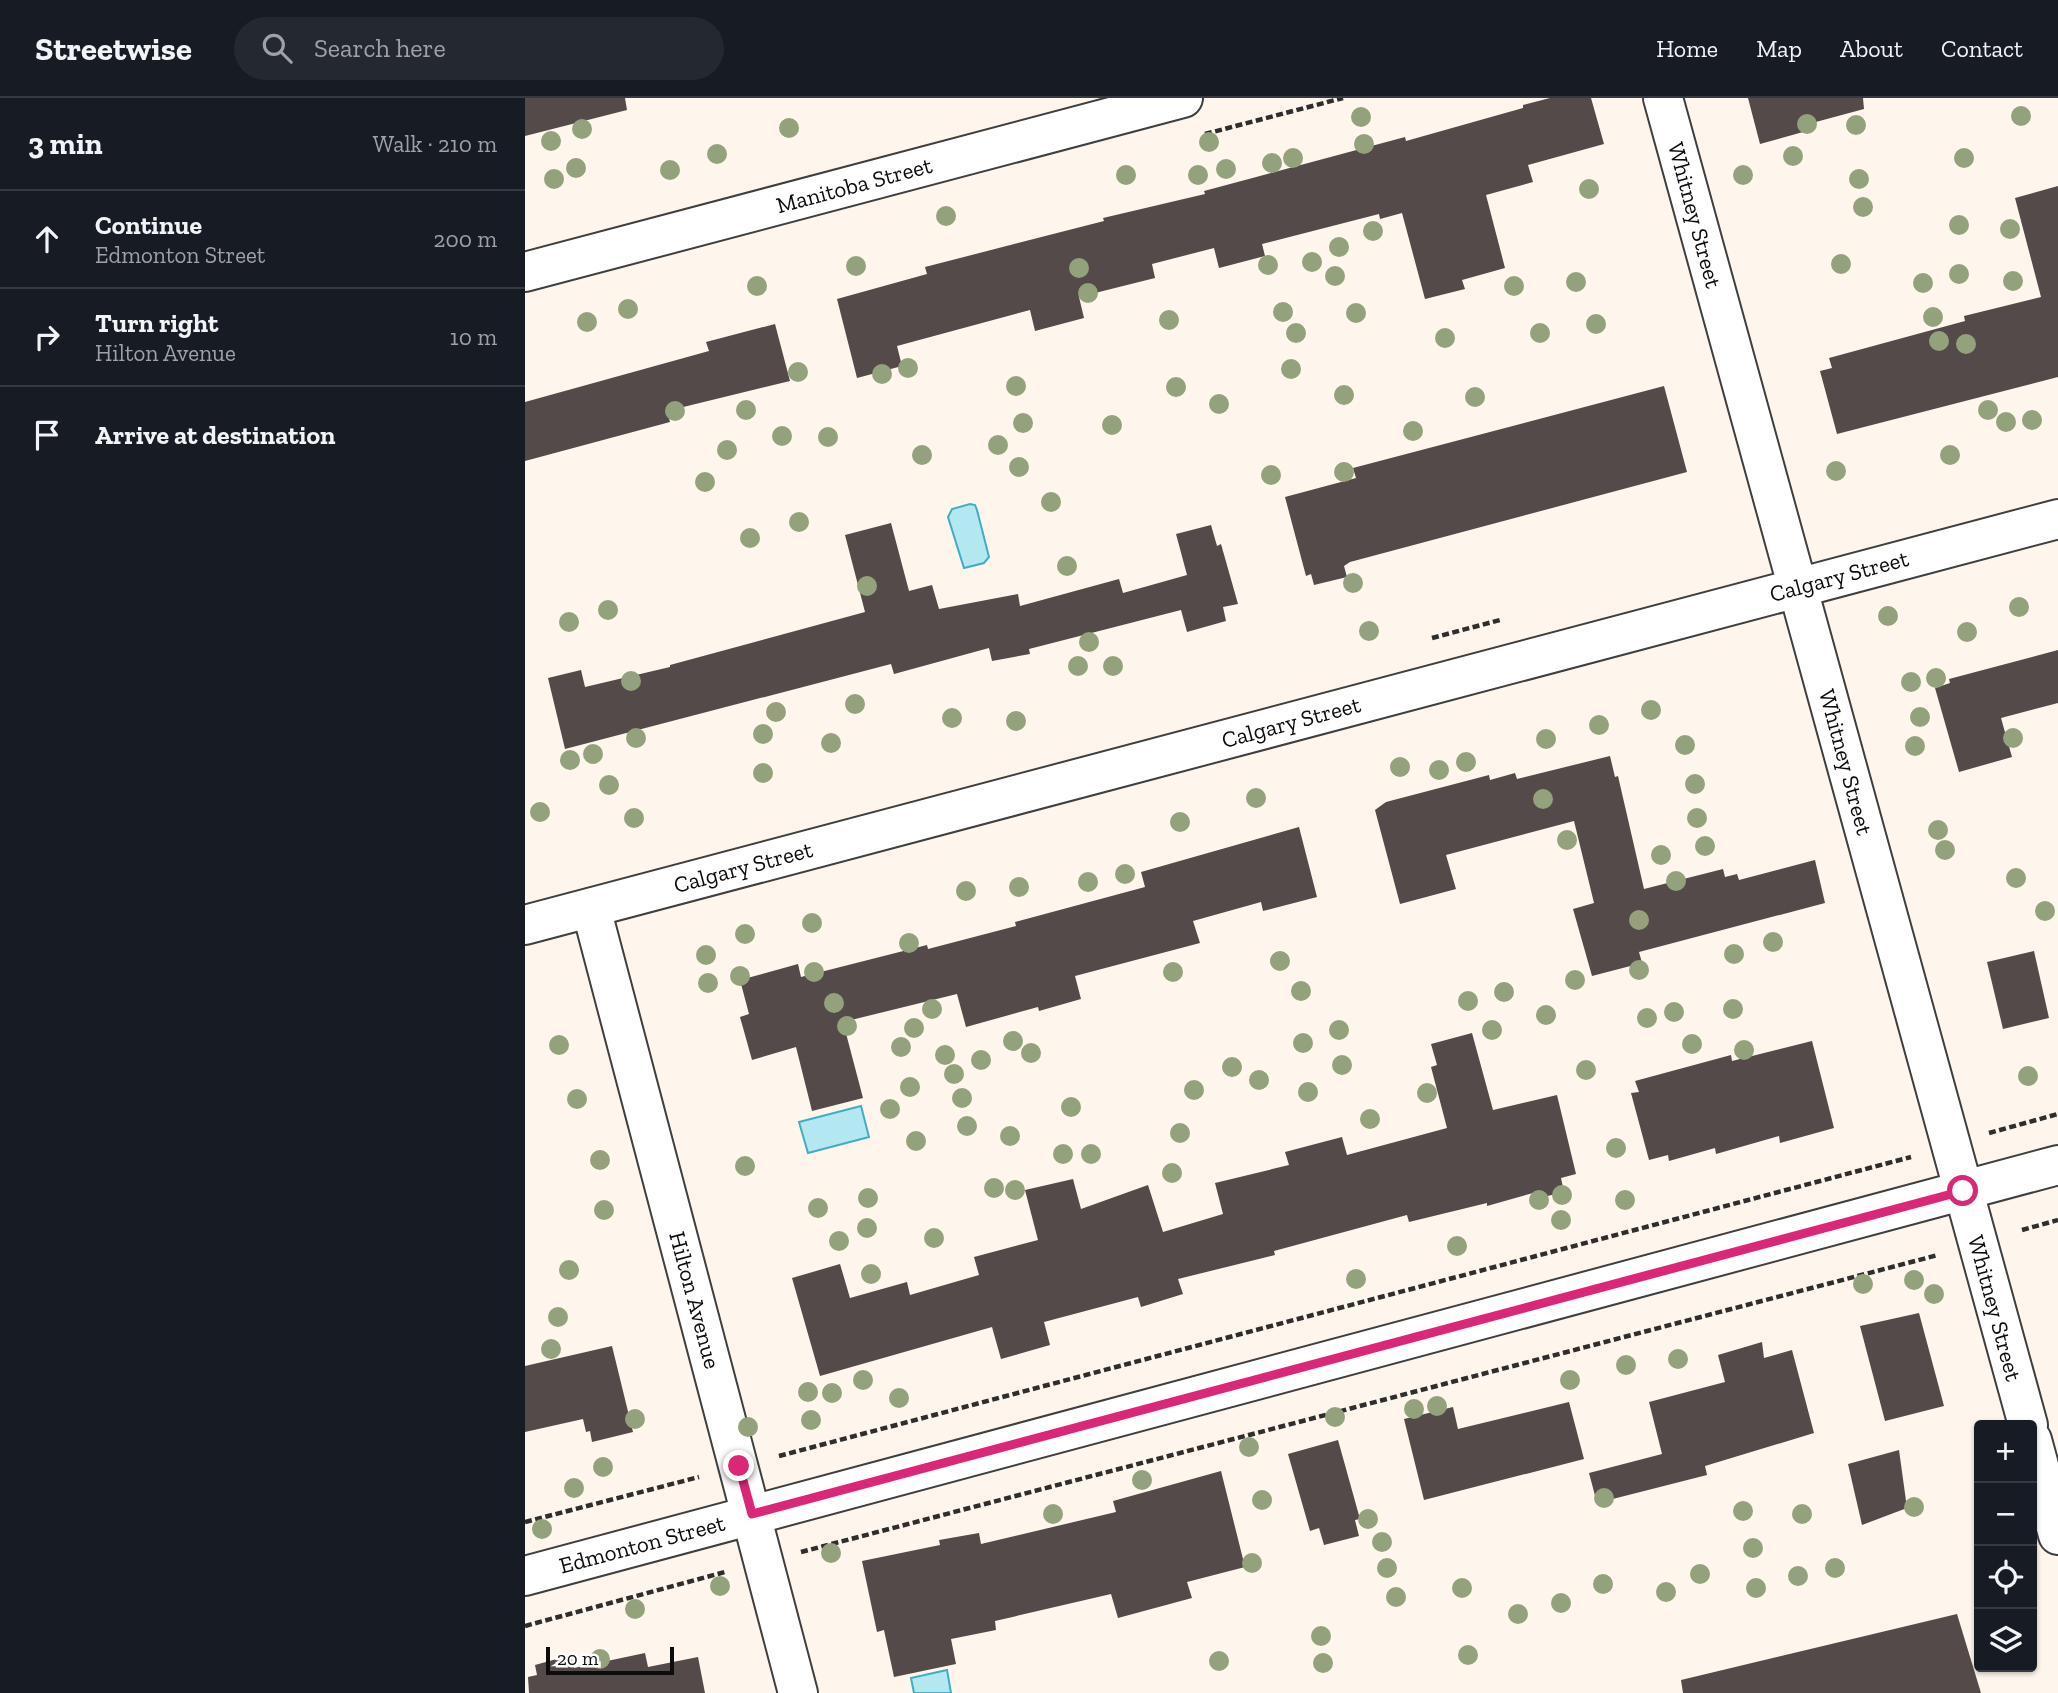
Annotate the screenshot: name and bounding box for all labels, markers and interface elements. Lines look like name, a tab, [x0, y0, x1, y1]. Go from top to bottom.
search box	[234, 17, 724, 80]
text: Streetwise	[35, 29, 192, 68]
icon: search	[258, 29, 296, 67]
text: Search here	[314, 32, 446, 64]
text: Home	[1656, 34, 1718, 63]
text: Map	[1756, 34, 1802, 63]
text: About	[1840, 34, 1903, 63]
text: Contact	[1941, 34, 2023, 63]
text: 3 min	[28, 126, 103, 162]
text: Walk · 210 m	[373, 130, 497, 158]
street label: Whitney Street	[1662, 139, 1728, 291]
street label: Manitoba Street	[773, 151, 936, 219]
text: Continue	[95, 209, 202, 241]
icon: ahead	[28, 220, 66, 258]
text: 200 m	[434, 225, 497, 253]
text: Edmonton Street	[95, 241, 265, 269]
text: Turn right	[95, 307, 218, 339]
icon: right	[28, 318, 66, 356]
text: 10 m	[450, 323, 497, 351]
text: Hilton Avenue	[95, 339, 236, 367]
icon: arrive	[28, 416, 66, 454]
text: Arrive at destination	[95, 419, 335, 451]
street label: Calgary Street	[1767, 544, 1912, 608]
street label: Whitney Street	[1813, 686, 1879, 838]
street label: Calgary Street	[1219, 690, 1364, 754]
street label: Calgary Street	[671, 835, 816, 899]
route start	[1947, 1175, 1978, 1206]
street label: Hilton Avenue	[663, 1228, 727, 1372]
street label: Whitney Street	[1962, 1232, 2028, 1384]
map controls	[1974, 1420, 2037, 1672]
button: +	[1974, 1420, 2037, 1483]
route end	[723, 1450, 754, 1481]
button: −	[1974, 1483, 2037, 1546]
street label: Edmonton Street	[556, 1508, 728, 1580]
button: locate	[1974, 1546, 2037, 1609]
button: layers	[1974, 1609, 2037, 1672]
scale bar	[546, 1644, 674, 1676]
text: 20 m	[557, 1647, 598, 1670]

